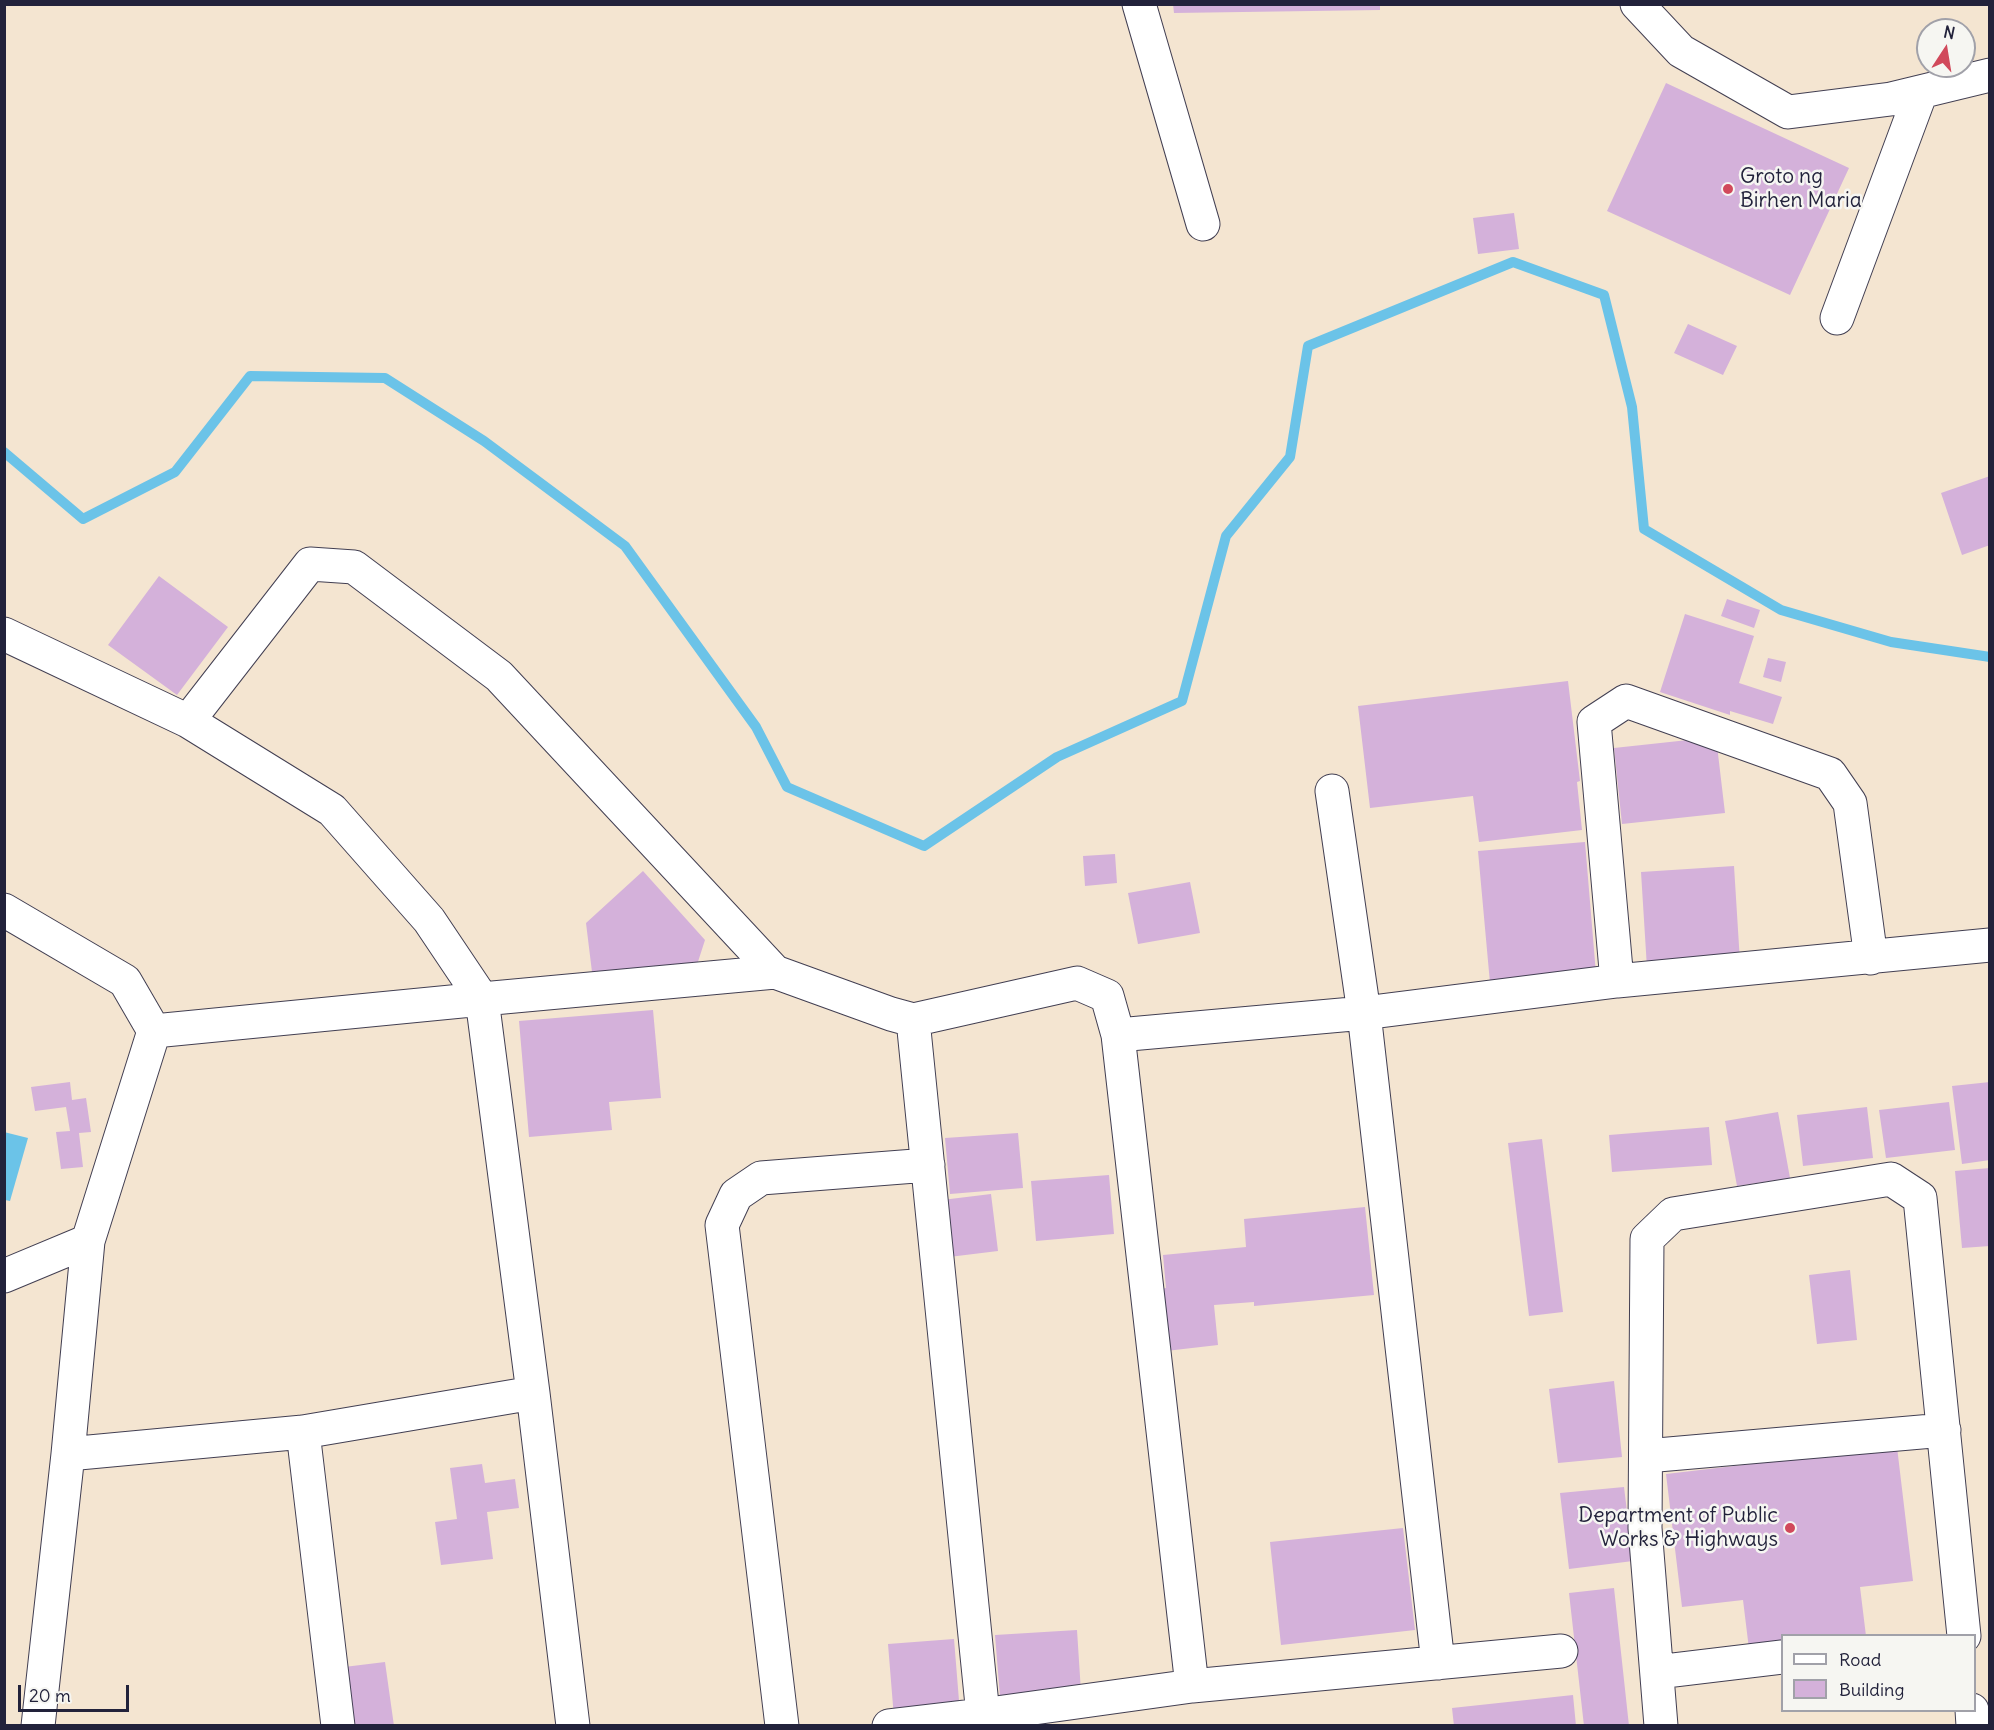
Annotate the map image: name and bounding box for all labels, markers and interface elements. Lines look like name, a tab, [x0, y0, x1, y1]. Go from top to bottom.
north arrow	[1916, 18, 1976, 78]
text: N	[1942, 21, 1957, 43]
place label: Groto ng Birhen Maria	[1740, 164, 1862, 214]
marker: Groto ng Birhen Maria	[1721, 182, 1735, 196]
place label: Department of Public Works & Highways	[1578, 1503, 1778, 1553]
marker: Department of Public Works & Highways	[1783, 1521, 1797, 1535]
legend	[1781, 1634, 1976, 1712]
text: Road	[1839, 1648, 1881, 1671]
scale bar	[21, 1673, 132, 1711]
text: Building	[1839, 1678, 1904, 1701]
text: 20 m	[29, 1684, 71, 1707]

